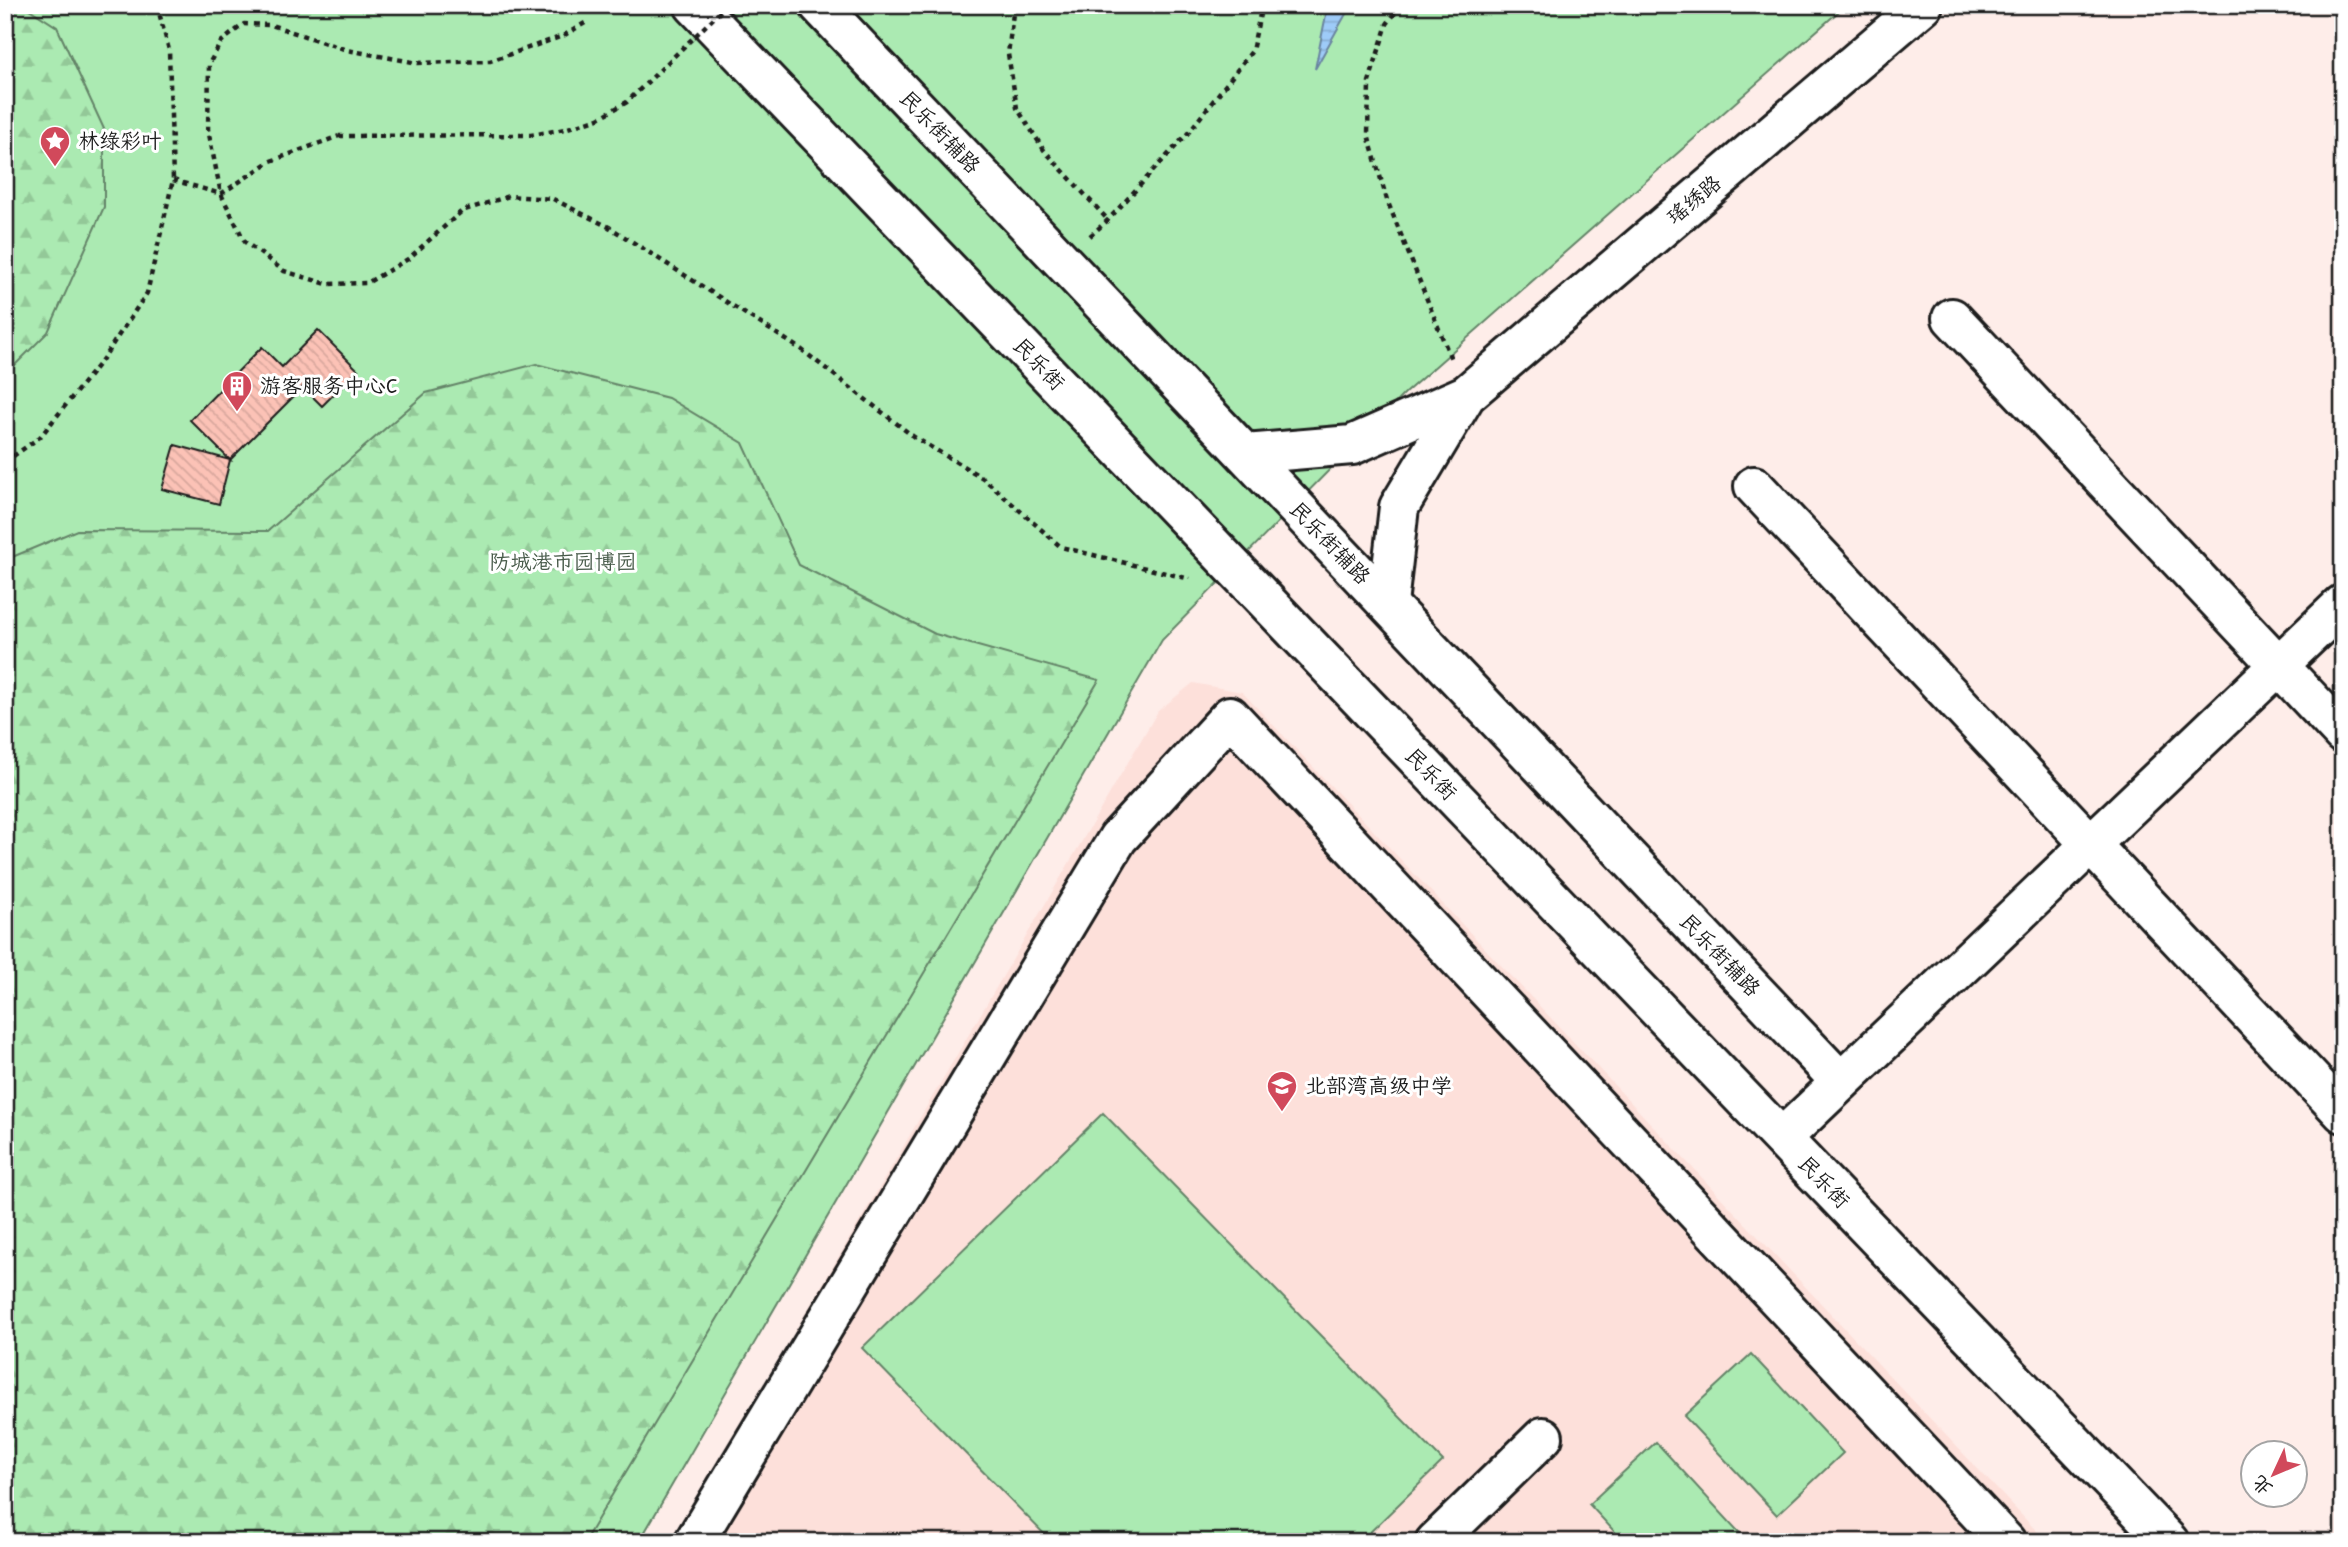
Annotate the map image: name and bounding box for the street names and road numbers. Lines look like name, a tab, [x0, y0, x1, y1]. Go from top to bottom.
street label: 民乐街辅路	[893, 84, 987, 179]
street label: 瑶绣路	[1660, 168, 1727, 231]
street label: 民乐街	[1007, 331, 1072, 396]
street label: 民乐街辅路	[1283, 495, 1377, 590]
street label: 民乐街	[1399, 741, 1464, 806]
street label: 民乐街辅路	[1673, 907, 1767, 1002]
street label: 民乐街	[1792, 1149, 1857, 1214]

